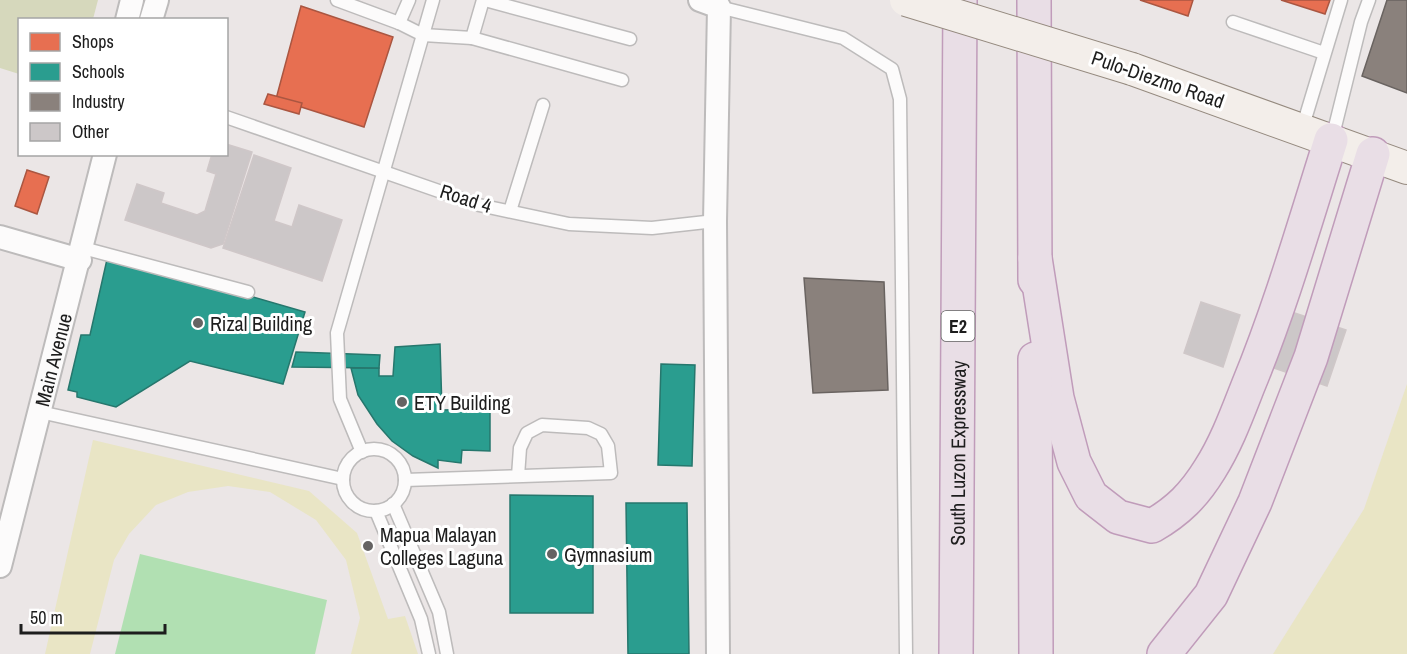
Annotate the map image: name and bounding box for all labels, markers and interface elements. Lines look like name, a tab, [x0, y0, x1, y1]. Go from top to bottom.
legend	[18, 18, 228, 156]
text: Shops	[72, 29, 114, 54]
street label: Pulo-Diezmo Road	[1088, 44, 1228, 114]
text: Schools	[72, 59, 125, 84]
text: Industry	[72, 89, 125, 114]
text: Other	[72, 119, 109, 144]
street label: Road 4	[437, 177, 495, 219]
street label: Main Avenue	[28, 310, 77, 409]
place label: Rizal Building	[210, 310, 312, 337]
road number: E2	[942, 311, 974, 341]
marker: Rizal Building	[191, 316, 205, 330]
street label: South Luzon Expressway	[943, 360, 971, 546]
place label: ETY Building	[414, 389, 510, 416]
marker: ETY Building	[395, 395, 409, 409]
place label: Mapua Malayan Colleges Laguna	[380, 521, 503, 571]
marker: Mapua Malayan Colleges Laguna	[361, 539, 375, 553]
place label: Gymnasium	[564, 541, 652, 568]
marker: Gymnasium	[545, 547, 559, 561]
scale bar	[21, 597, 165, 635]
text: 50 m	[30, 605, 63, 630]

